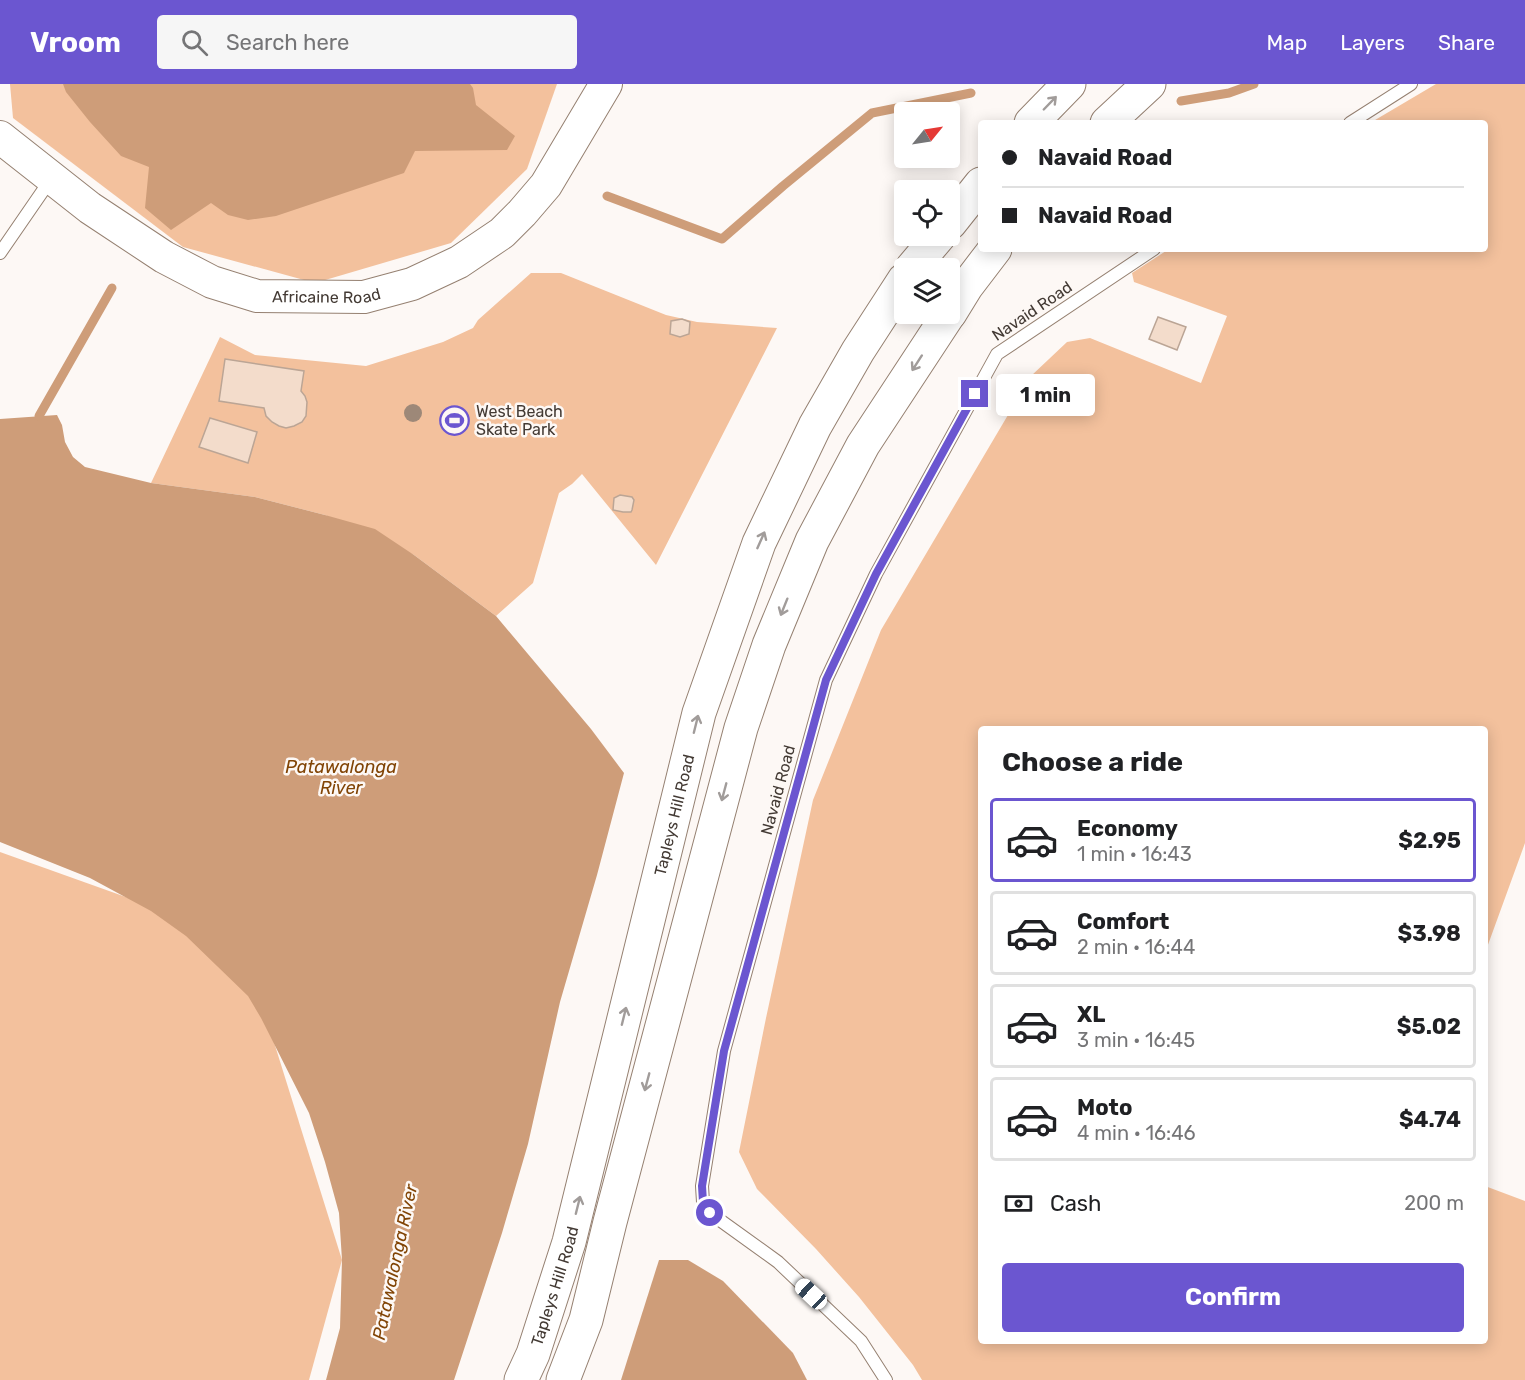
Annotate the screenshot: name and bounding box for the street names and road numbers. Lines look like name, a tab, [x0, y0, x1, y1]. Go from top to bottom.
street label: Navaid Road	[988, 277, 1076, 345]
street label: Africaine Road	[272, 283, 383, 307]
street label: Navaid Road	[757, 743, 799, 837]
street label: Tapleys Hill Road	[650, 752, 698, 878]
street label: Tapleys Hill Road	[527, 1224, 582, 1348]

